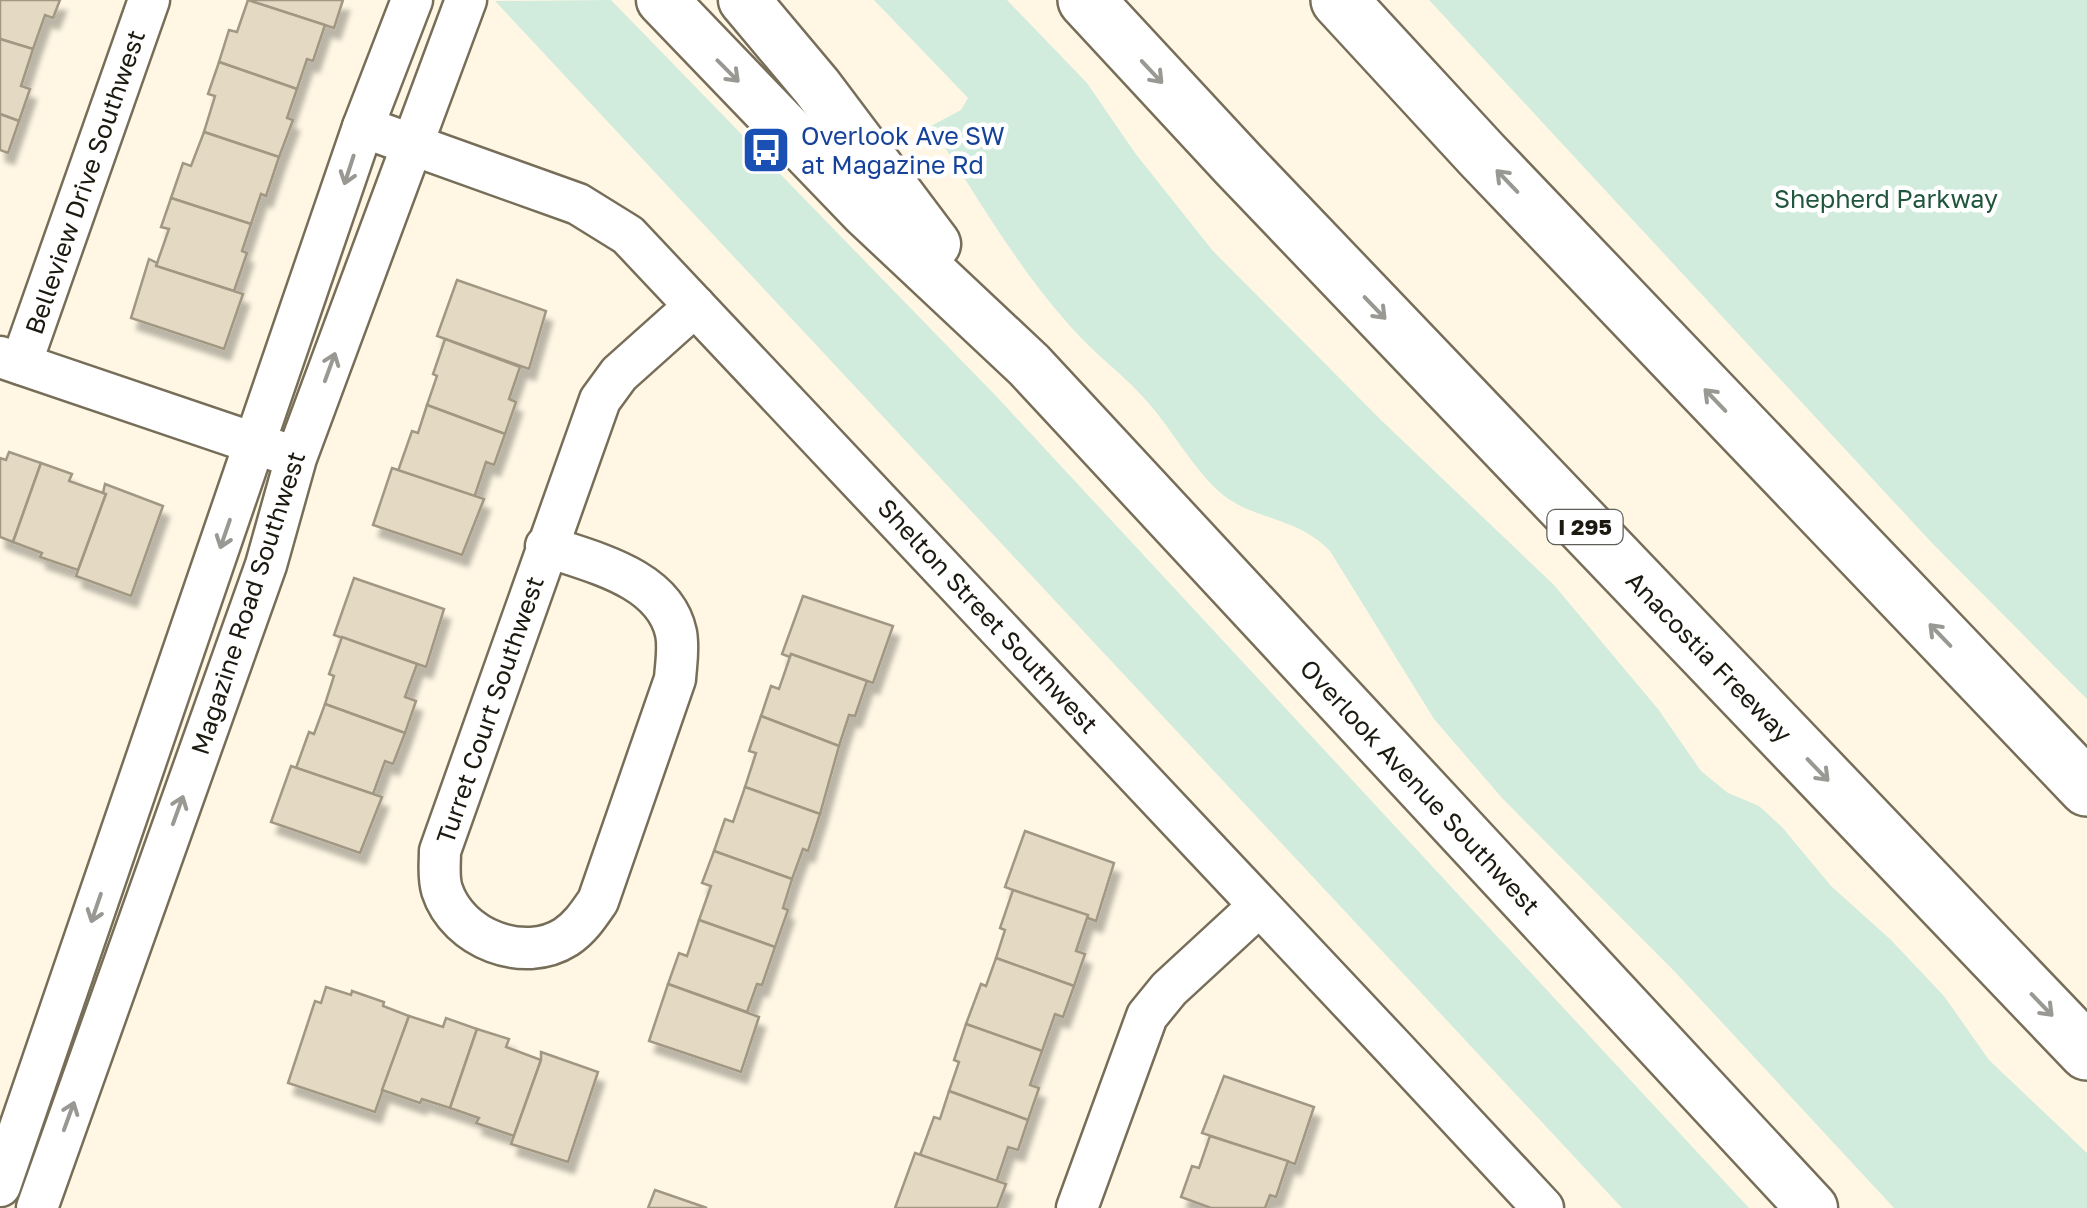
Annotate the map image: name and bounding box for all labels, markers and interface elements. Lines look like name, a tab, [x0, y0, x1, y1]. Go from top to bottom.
street label: Belleview Drive Southwest	[18, 26, 151, 338]
one-way arrow	[716, 59, 740, 83]
one-way arrow	[1140, 59, 1163, 84]
place label: Overlook Ave SW at Magazine Rd	[801, 120, 1005, 180]
bus stop icon: Overlook Ave SW at Magazine Rd	[740, 124, 792, 176]
one-way arrow	[338, 154, 356, 186]
one-way arrow	[1495, 170, 1519, 194]
park label: Shepherd Parkway	[1774, 183, 1998, 214]
one-way arrow	[1363, 295, 1386, 320]
one-way arrow	[322, 352, 340, 383]
one-way arrow	[1704, 388, 1728, 413]
street label: Magazine Road Southwest	[184, 447, 311, 758]
street label: Shelton Street Southwest	[872, 492, 1105, 739]
road number: I 295	[1548, 510, 1622, 544]
one-way arrow	[215, 518, 233, 549]
street label: Anacostia Freeway	[1620, 565, 1799, 749]
street label: Turret Court Southwest	[429, 572, 550, 848]
one-way arrow	[1929, 623, 1952, 648]
street label: Overlook Avenue Southwest	[1294, 653, 1547, 921]
one-way arrow	[1806, 758, 1830, 782]
one-way arrow	[171, 794, 189, 826]
one-way arrow	[86, 891, 104, 922]
one-way arrow	[2030, 993, 2054, 1017]
one-way arrow	[61, 1102, 79, 1133]

